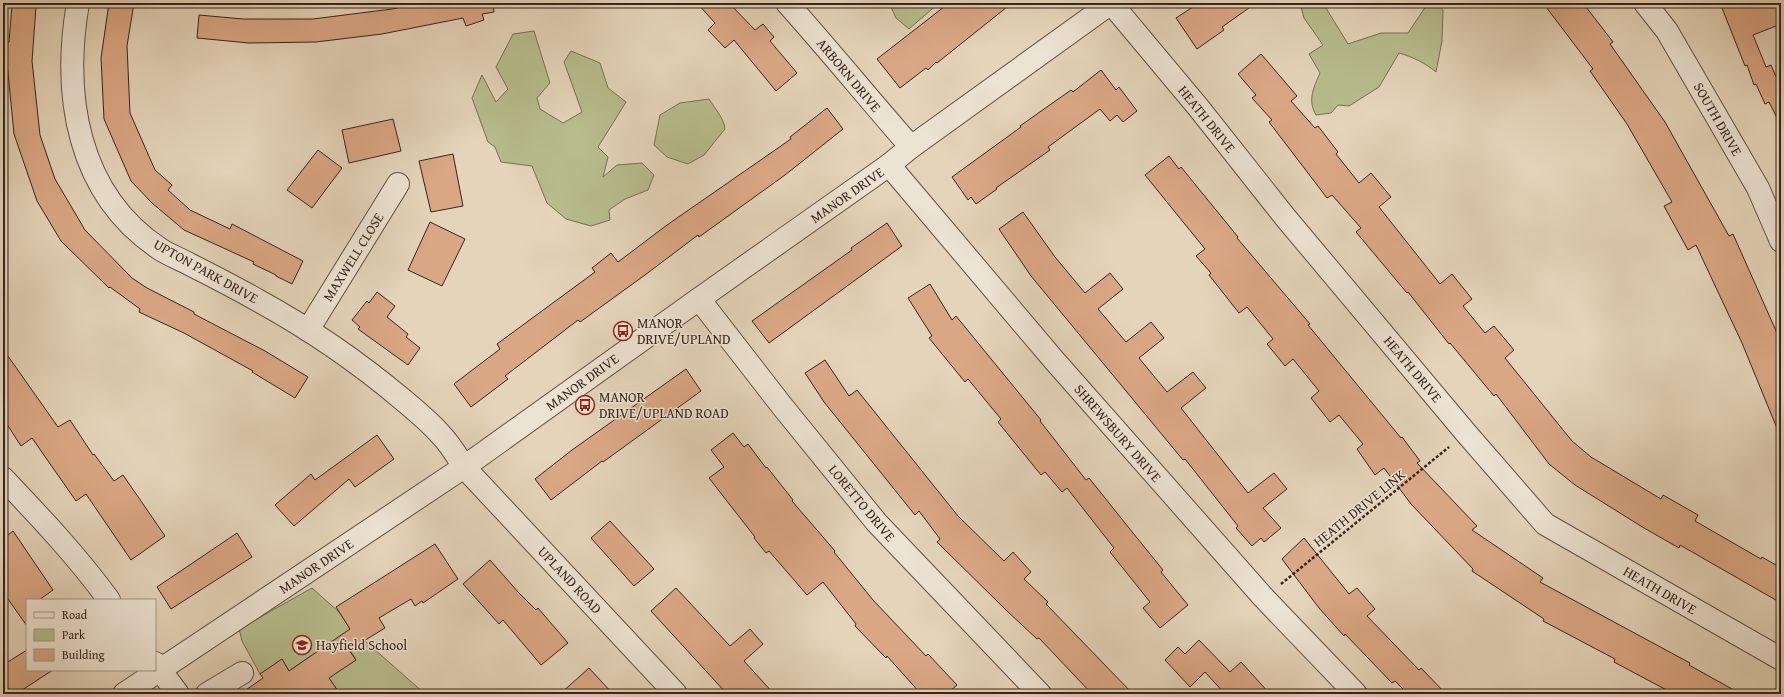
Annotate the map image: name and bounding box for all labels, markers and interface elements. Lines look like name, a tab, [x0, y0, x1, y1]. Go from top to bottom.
street label: ARBORN DRIVE	[812, 34, 886, 116]
street label: SOUTH DRIVE	[1689, 79, 1747, 159]
street label: HEATH DRIVE	[1174, 81, 1240, 157]
street label: MANOR DRIVE	[806, 162, 888, 228]
street label: MAXWELL CLOSE	[318, 209, 388, 305]
street label: UPTON PARK DRIVE	[150, 234, 262, 308]
place label: MANOR DRIVE/UPLAND	[637, 313, 730, 349]
bus stop icon: MANOR DRIVE/UPLAND	[612, 320, 634, 342]
street label: HEATH DRIVE	[1379, 331, 1447, 407]
street label: MANOR DRIVE	[541, 349, 623, 415]
street label: SHREWSBURY DRIVE	[1070, 380, 1166, 486]
place label: MANOR DRIVE/UPLAND ROAD	[599, 387, 729, 423]
bus stop icon: MANOR DRIVE/UPLAND ROAD	[574, 394, 596, 416]
street label: LORETTO DRIVE	[824, 460, 900, 546]
street label: HEATH DRIVE LINK	[1309, 464, 1410, 551]
street label: MANOR DRIVE	[275, 534, 357, 598]
street label: UPLAND ROAD	[533, 542, 607, 618]
street label: HEATH DRIVE	[1620, 561, 1700, 619]
legend	[26, 599, 156, 671]
text: Road	[62, 606, 88, 623]
text: Park	[62, 626, 86, 643]
school or university icon: Hayfield School	[291, 634, 313, 656]
place label: Hayfield School	[316, 635, 407, 655]
text: Building	[62, 646, 105, 663]

